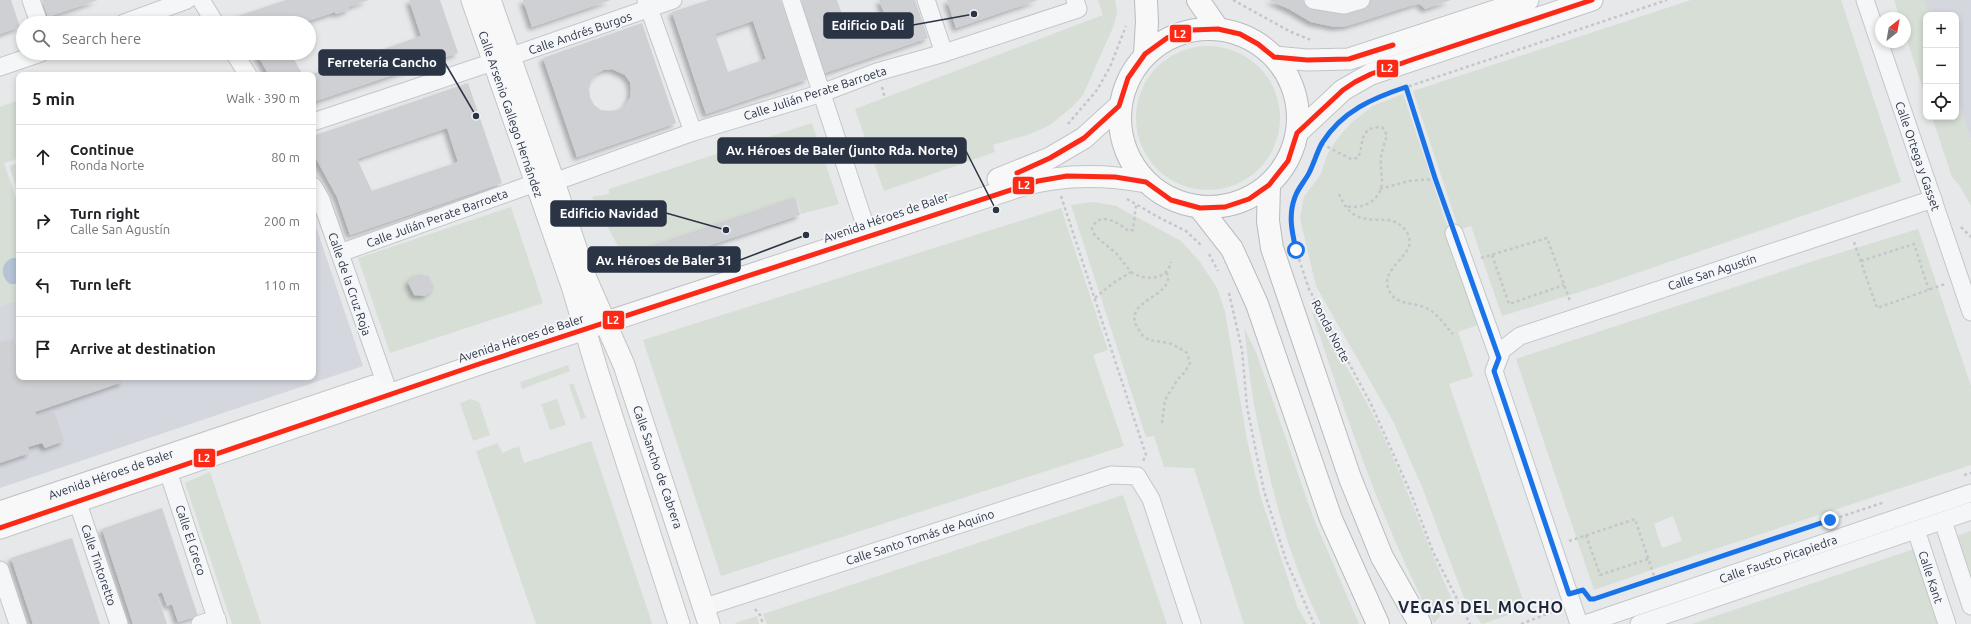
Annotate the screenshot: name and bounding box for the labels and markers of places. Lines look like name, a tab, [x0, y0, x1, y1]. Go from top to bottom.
callout: Edificio Dalí	[824, 13, 913, 38]
callout: Ferretería Cancho	[319, 50, 445, 75]
callout: Av. Héroes de Baler (junto Rda. Norte)	[718, 138, 966, 163]
callout: Edificio Navidad	[551, 201, 666, 226]
callout: Av. Héroes de Baler 31	[588, 247, 740, 272]

